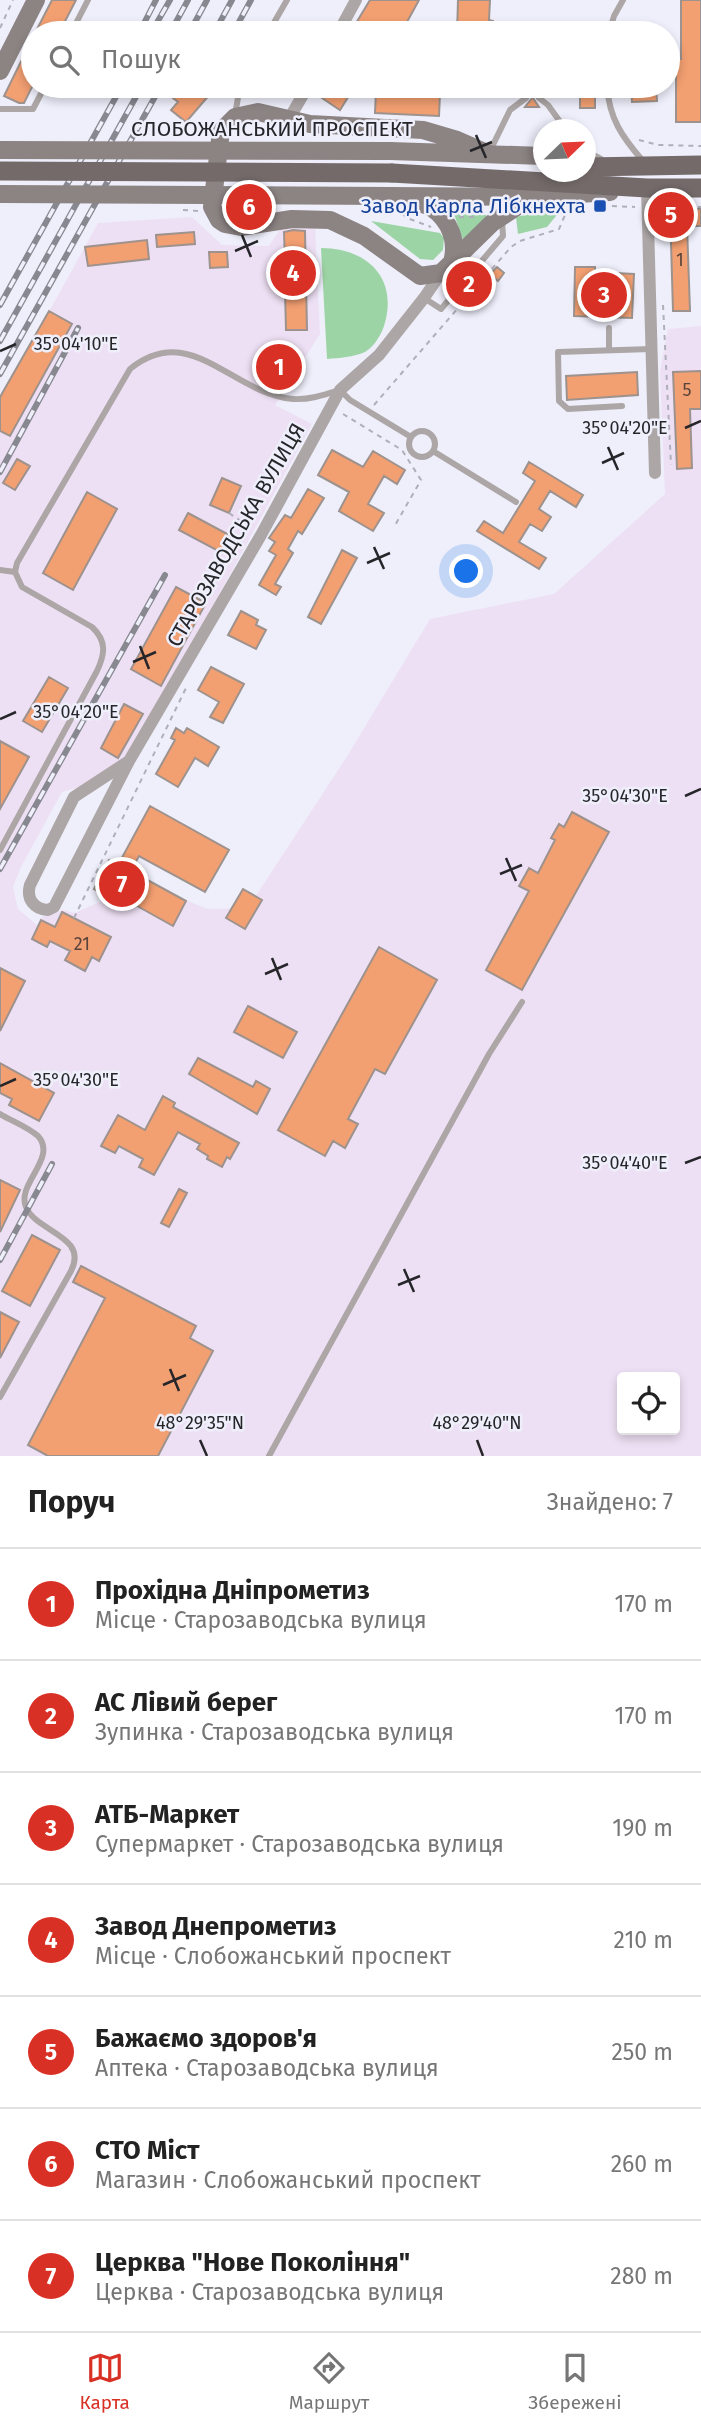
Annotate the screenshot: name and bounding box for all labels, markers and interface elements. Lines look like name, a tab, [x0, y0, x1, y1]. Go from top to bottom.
search box	[21, 21, 680, 98]
icon: search	[45, 41, 83, 79]
text: Пошук	[101, 44, 181, 75]
street label: СЛОБОЖАНСЬКИЙ ПРОСПЕКТ	[131, 116, 413, 142]
north arrow	[533, 119, 596, 182]
pin: 6	[226, 181, 272, 233]
pin: 5	[648, 189, 694, 241]
place label: Завод Карла Лібкнехта	[361, 193, 586, 219]
marker: Завод Карла Лібкнехта	[592, 198, 608, 214]
pin: 4	[270, 247, 316, 299]
house number: 1	[676, 249, 684, 271]
pin: 2	[446, 258, 492, 310]
pin: 3	[581, 269, 627, 321]
text: 35°04'10"E	[34, 333, 118, 355]
pin: 1	[256, 341, 302, 393]
house number: 5	[682, 379, 692, 401]
text: 35°04'20"E	[582, 417, 668, 439]
street label: СТАРОЗАВОДСЬКА ВУЛИЦЯ	[161, 418, 311, 652]
your location	[449, 554, 483, 588]
text: 35°04'20"E	[33, 701, 119, 723]
text: 35°04'30"E	[582, 785, 668, 807]
pin: 7	[99, 858, 145, 910]
house number: 21	[74, 933, 90, 955]
text: 35°04'30"E	[33, 1069, 119, 1091]
text: 35°04'40"E	[582, 1152, 668, 1174]
map controls	[617, 1372, 680, 1435]
button: locate	[617, 1372, 680, 1435]
text: 48°29'35"N	[156, 1412, 244, 1434]
text: 48°29'40"N	[432, 1412, 522, 1434]
text: Поруч	[28, 1484, 115, 1520]
text: Знайдено: 7	[547, 1488, 673, 1516]
text: Прохідна Дніпрометиз	[95, 1575, 370, 1606]
text: 1	[46, 1590, 56, 1618]
text: 170 m	[614, 1590, 673, 1618]
text: Місце · Старозаводська вулиця	[95, 1606, 427, 1634]
text: АС Лівий берег	[95, 1687, 277, 1718]
text: 2	[45, 1702, 57, 1730]
text: 170 m	[614, 1702, 673, 1730]
text: Зупинка · Старозаводська вулиця	[95, 1718, 454, 1746]
text: АТБ-Маркет	[95, 1799, 239, 1830]
text: 3	[45, 1814, 57, 1842]
text: 190 m	[612, 1814, 673, 1842]
text: Супермаркет · Старозаводська вулиця	[95, 1830, 504, 1858]
text: Завод Днепрометиз	[95, 1911, 337, 1942]
text: 4	[45, 1926, 58, 1954]
text: 210 m	[614, 1926, 673, 1954]
text: Місце · Слобожанський проспект	[95, 1942, 451, 1970]
text: Бажаємо здоров'я	[95, 2023, 317, 2054]
text: 5	[45, 2038, 57, 2066]
text: 250 m	[611, 2038, 673, 2066]
text: Аптека · Старозаводська вулиця	[95, 2054, 439, 2082]
text: СТО Міст	[95, 2135, 199, 2166]
text: 6	[45, 2150, 57, 2178]
text: 260 m	[611, 2150, 673, 2178]
text: Магазин · Слобожанський проспект	[95, 2166, 481, 2194]
text: Церква "Нове Покоління"	[95, 2247, 410, 2278]
text: 7	[46, 2262, 56, 2290]
text: 280 m	[610, 2262, 673, 2290]
text: Церква · Старозаводська вулиця	[95, 2278, 444, 2306]
tab: Карта	[79, 2349, 130, 2414]
tab: Маршрут	[289, 2349, 369, 2414]
tab: Збережені	[528, 2349, 622, 2414]

